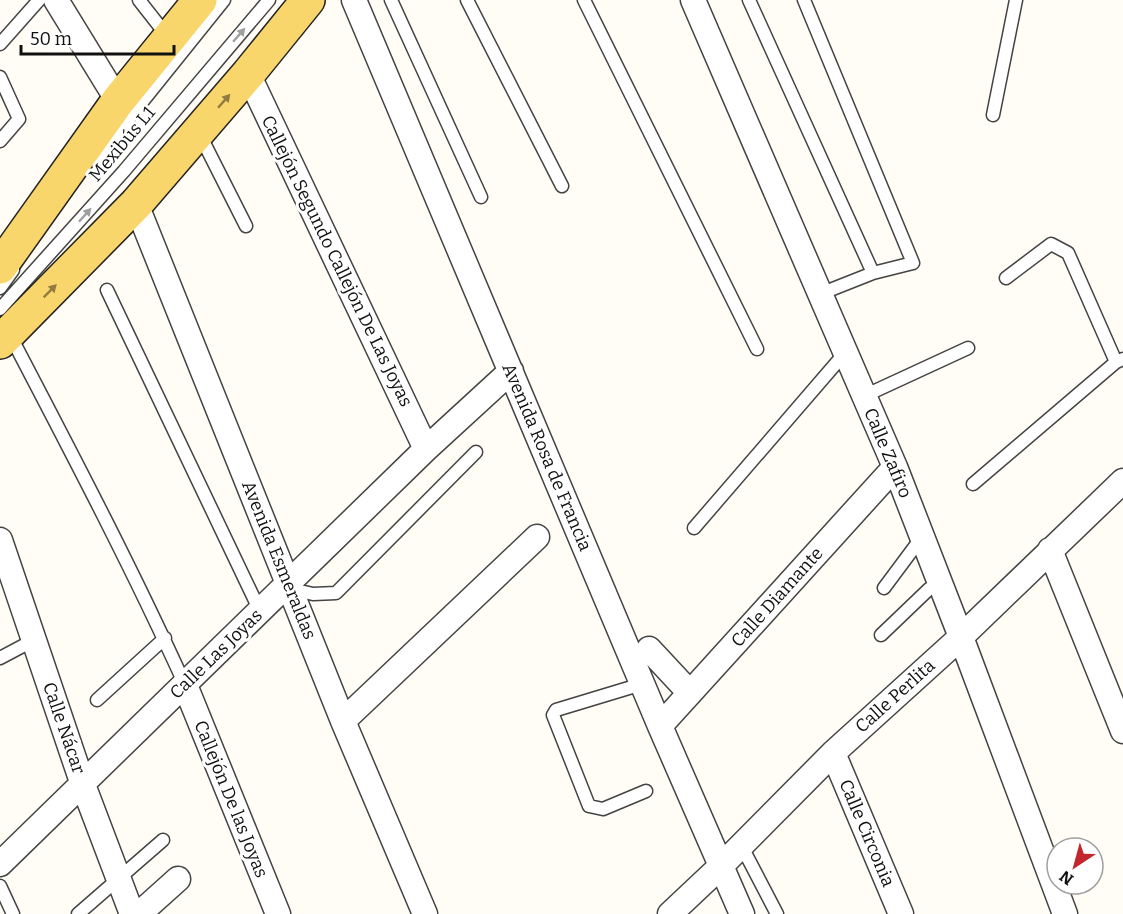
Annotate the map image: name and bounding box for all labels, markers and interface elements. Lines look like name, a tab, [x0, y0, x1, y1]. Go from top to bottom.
scale bar	[21, 18, 174, 56]
text: 50 m	[30, 28, 72, 50]
one-way arrow	[232, 28, 245, 43]
one-way arrow	[217, 94, 230, 109]
street label: Mexibús L1	[84, 102, 160, 186]
street label: Callejón Segundo Callejón De Las Joyas	[257, 112, 417, 410]
one-way arrow	[78, 208, 91, 223]
one-way arrow	[42, 284, 56, 298]
street label: Avenida Rosa de Francia	[497, 360, 597, 554]
street label: Calle Zafiro	[859, 405, 917, 501]
street label: Avenida Esmeraldas	[237, 477, 321, 643]
street label: Calle Diamante	[726, 542, 828, 652]
street label: Calle Las Joyas	[165, 604, 267, 704]
street label: Calle Perlita	[851, 654, 939, 737]
street label: Calle Nácar	[38, 679, 90, 777]
street label: Callejón De las Joyas	[189, 717, 273, 881]
street label: Calle Circonia	[835, 776, 900, 890]
north arrow	[1045, 836, 1105, 896]
text: N	[1056, 866, 1077, 889]

